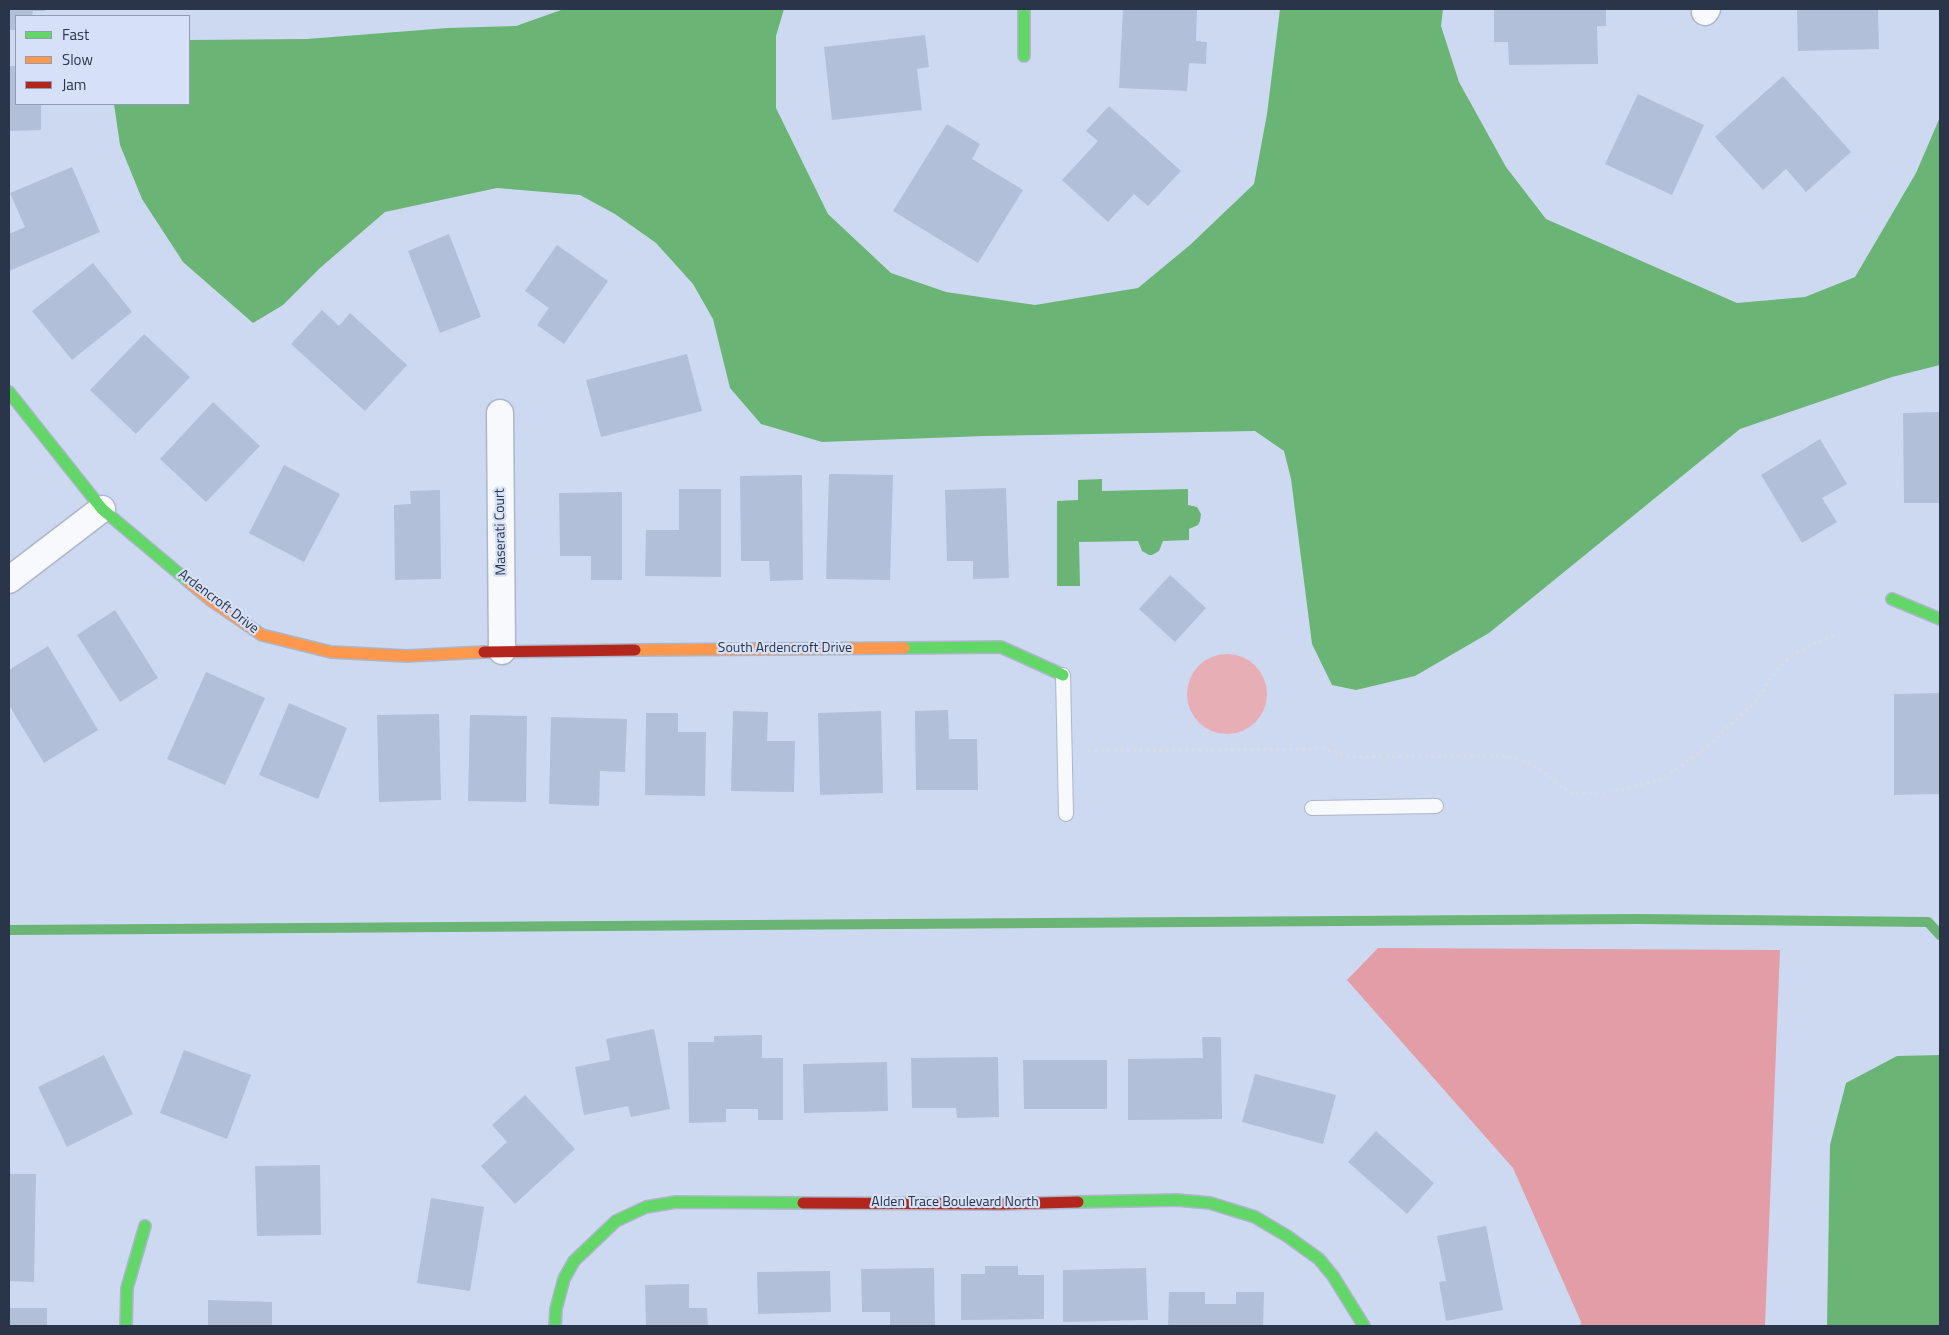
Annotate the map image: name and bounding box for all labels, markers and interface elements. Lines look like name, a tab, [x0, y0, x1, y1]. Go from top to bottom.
legend	[15, 15, 190, 105]
text: Fast	[62, 23, 89, 46]
text: Slow	[62, 48, 93, 71]
text: Jam	[62, 73, 86, 96]
street label: Maserati Court	[492, 488, 510, 576]
street label: Ardencroft Drive	[174, 566, 262, 638]
street label: South Ardencroft Drive	[718, 641, 852, 657]
street label: Alden Trace Boulevard North	[871, 1195, 1039, 1211]

